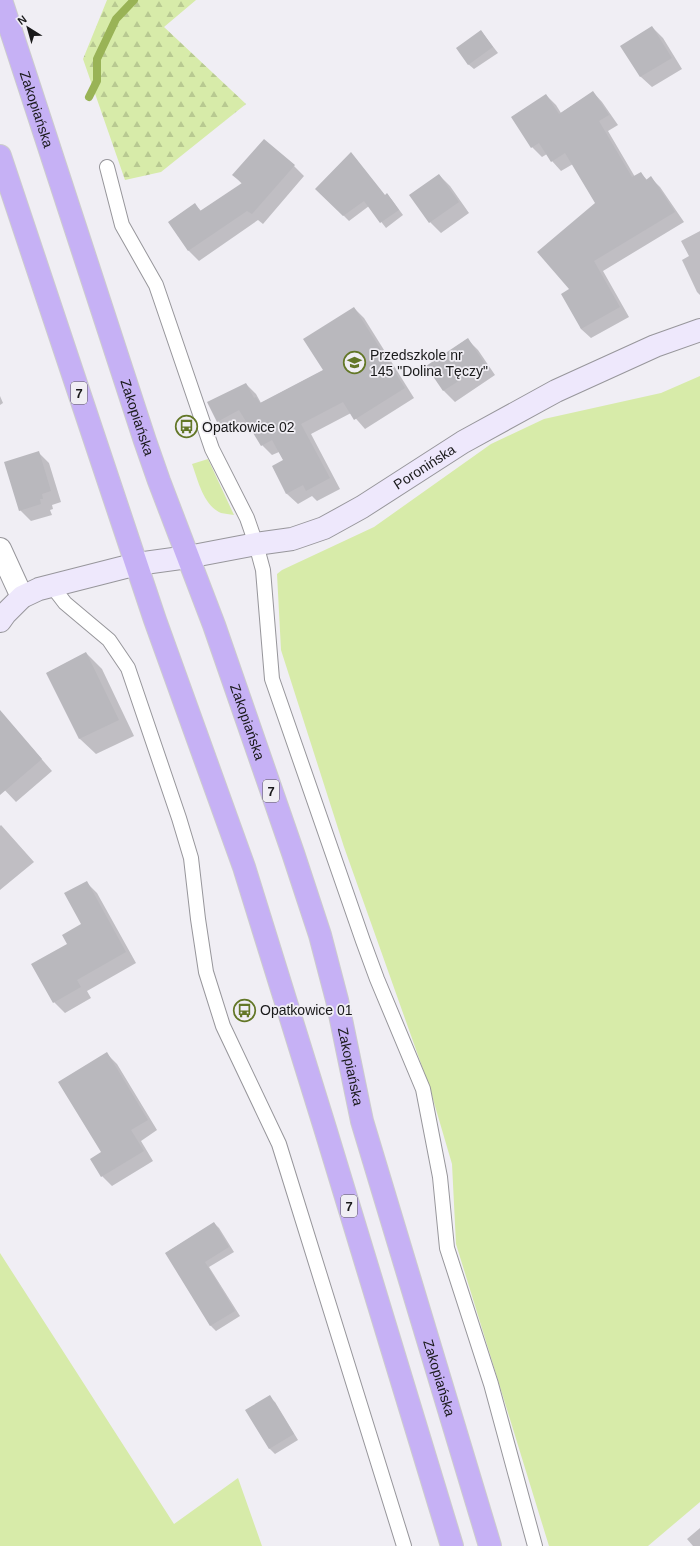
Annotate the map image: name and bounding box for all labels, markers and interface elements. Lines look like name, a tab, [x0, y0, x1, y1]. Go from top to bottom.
north arrow	[8, 8, 48, 48]
text: N	[15, 13, 29, 27]
street label: Zakopiańska	[17, 69, 57, 150]
place label: Przedszkole nr 145 "Dolina Tęczy"	[370, 347, 488, 379]
school or university icon: Przedszkole nr 145 "Dolina Tęczy"	[341, 350, 367, 376]
street label: Zakopiańska	[117, 377, 158, 458]
road number: 7	[71, 382, 87, 404]
bus stop icon: Opatkowice 02	[173, 414, 199, 440]
place label: Opatkowice 02	[202, 419, 295, 435]
street label: Poronińska	[391, 441, 458, 493]
street label: Zakopiańska	[227, 682, 268, 762]
road number: 7	[263, 780, 279, 802]
bus stop icon: Opatkowice 01	[232, 997, 258, 1023]
place label: Opatkowice 01	[260, 1002, 353, 1018]
street label: Zakopiańska	[335, 1026, 367, 1107]
road number: 7	[341, 1195, 357, 1217]
street label: Zakopiańska	[420, 1337, 459, 1418]

